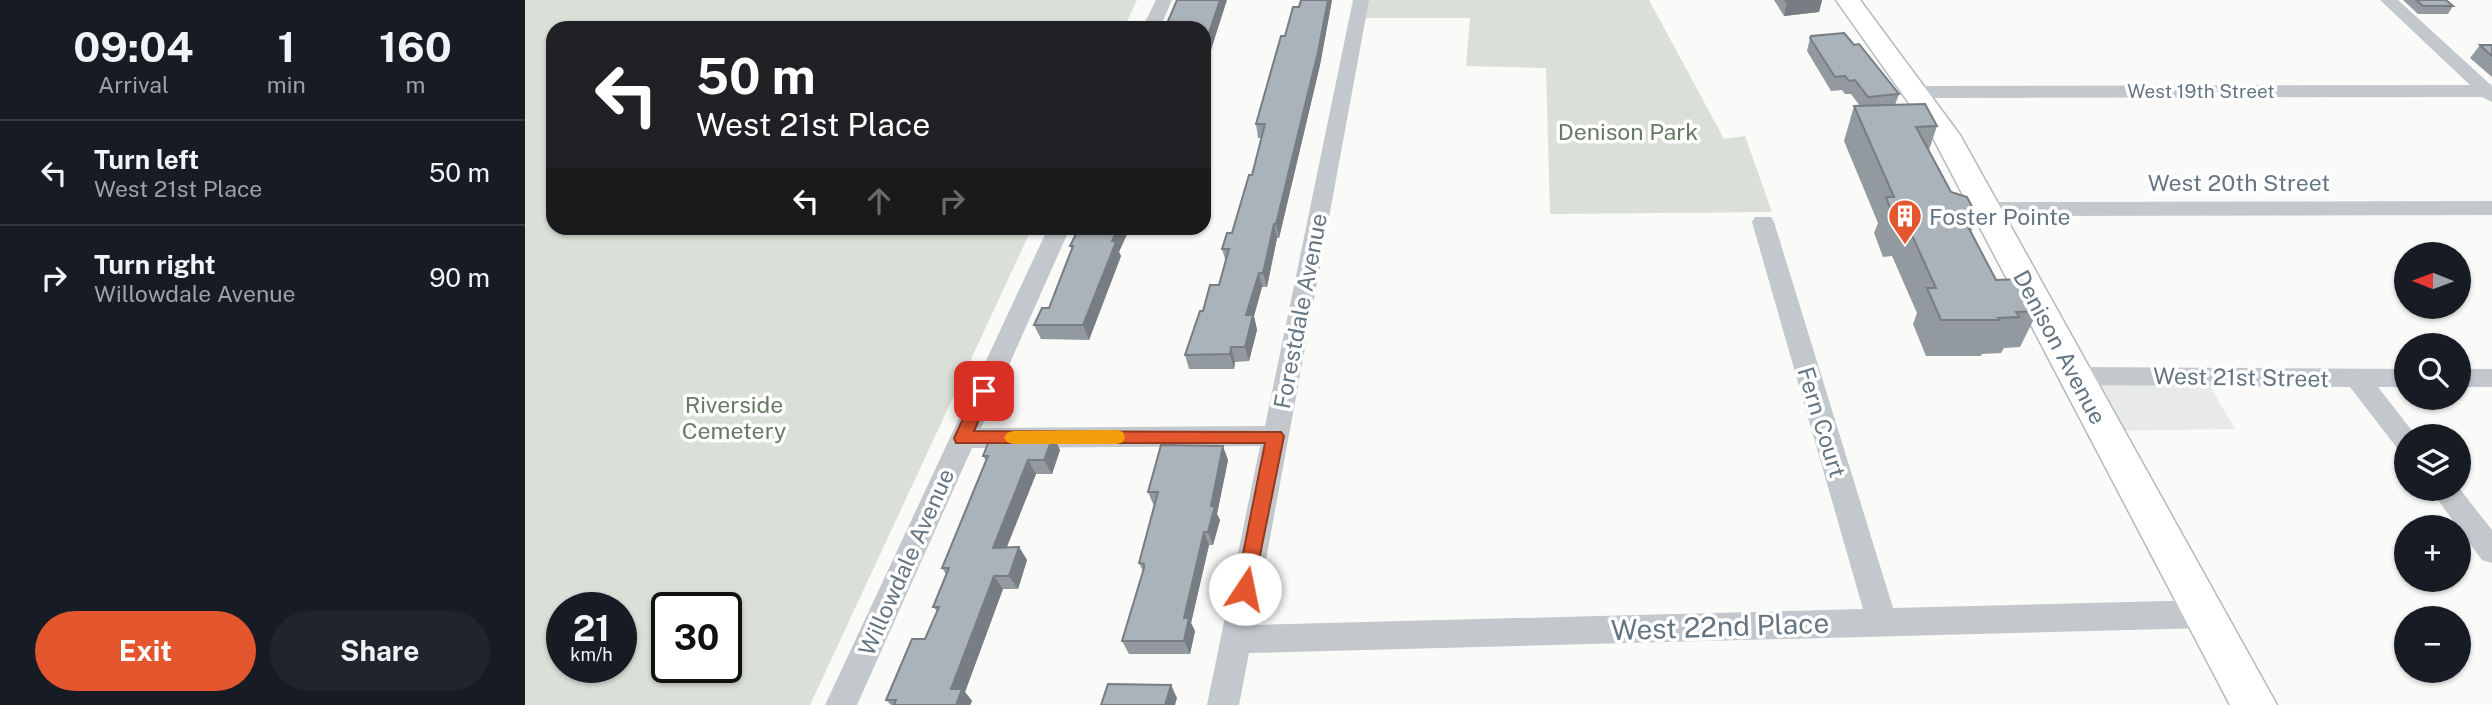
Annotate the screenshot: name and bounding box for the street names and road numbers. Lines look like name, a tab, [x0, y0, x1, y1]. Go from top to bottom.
street label: West 19th Street	[2127, 80, 2275, 102]
street label: West 20th Street	[2148, 169, 2330, 196]
street label: Forestdale Avenue	[1268, 211, 1332, 411]
street label: Denison Avenue	[2008, 265, 2112, 429]
street label: West 21st Street	[2153, 362, 2329, 392]
street label: Fern Court	[1792, 364, 1852, 480]
street label: Willowdale Avenue	[853, 464, 959, 660]
street label: West 22nd Place	[1610, 606, 1830, 646]

